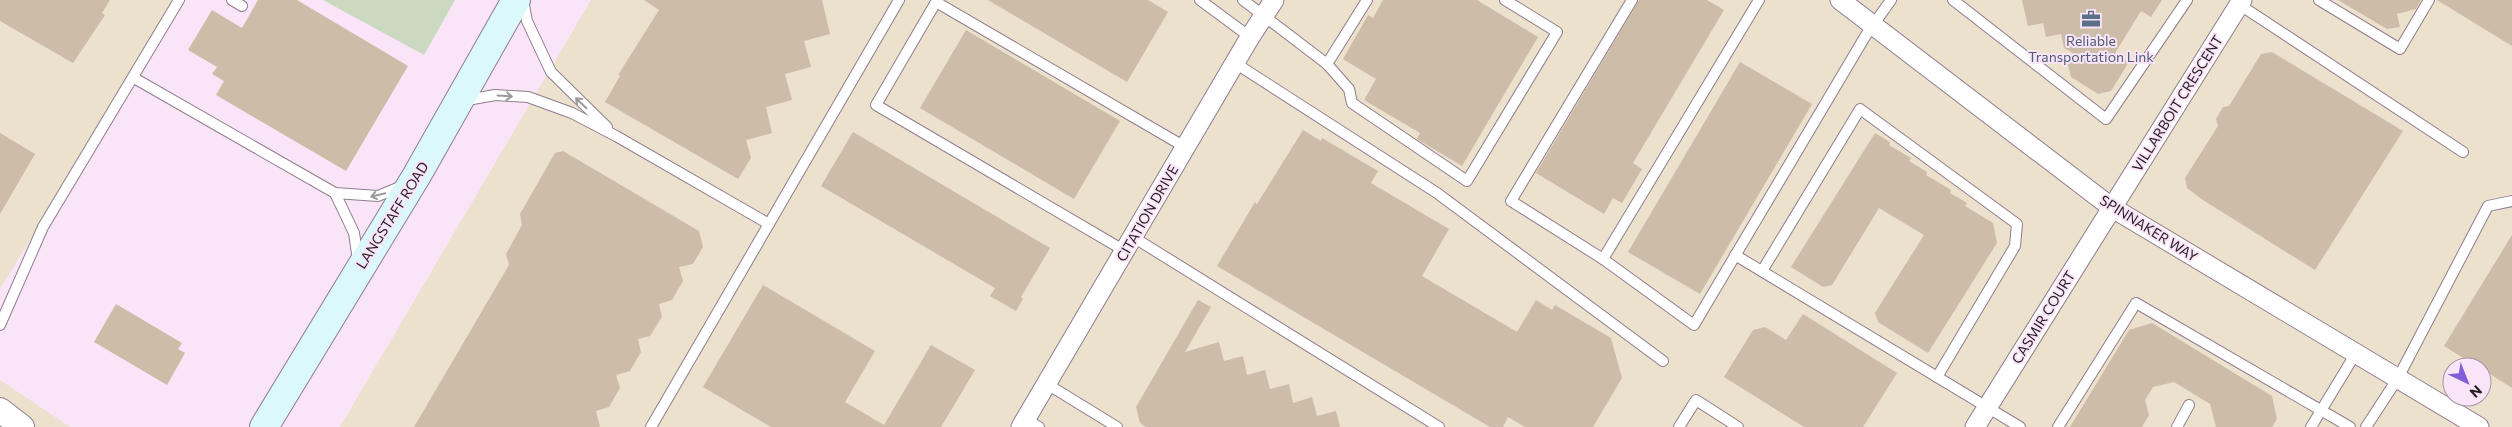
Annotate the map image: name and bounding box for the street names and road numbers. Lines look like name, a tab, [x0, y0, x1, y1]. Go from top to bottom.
street label: VILLARBOIT CRESCENT	[2128, 32, 2226, 174]
street label: LANGSTAFF ROAD	[352, 158, 432, 272]
street label: CITATION DRIVE	[1112, 162, 1182, 264]
street label: SPINNAKER WAY	[2097, 191, 2201, 265]
street label: CASMIR COURT	[2008, 267, 2078, 367]

